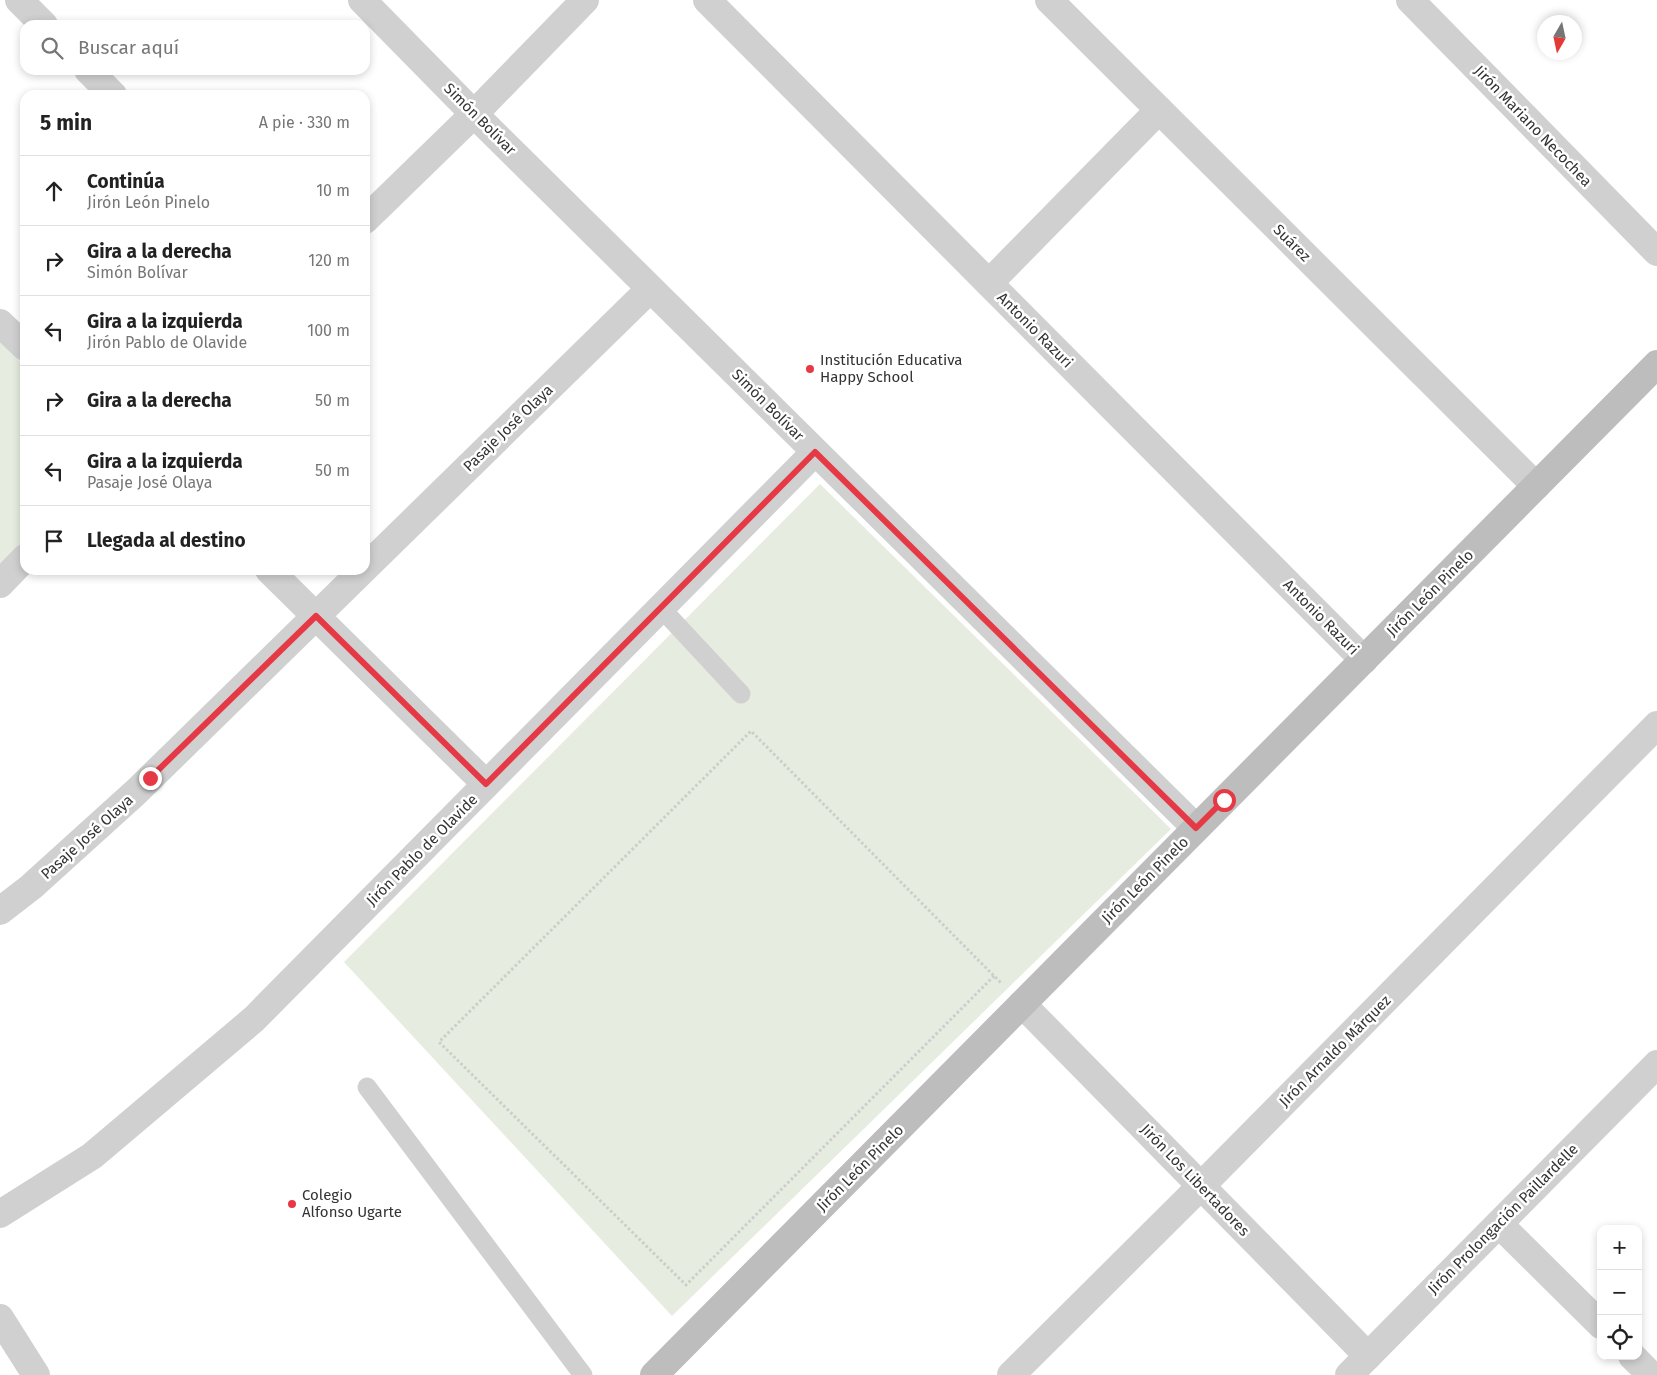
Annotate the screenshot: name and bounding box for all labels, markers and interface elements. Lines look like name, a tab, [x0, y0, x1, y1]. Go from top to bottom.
north arrow	[1537, 15, 1582, 60]
search box	[20, 20, 370, 75]
icon: search	[38, 34, 66, 62]
text: Buscar aquí	[78, 36, 179, 59]
street label: Jirón Mariano Necochea	[1470, 62, 1596, 190]
street label: Simón Bolívar	[440, 79, 520, 159]
text: 5 min	[40, 110, 92, 136]
text: A pie · 330 m	[259, 113, 350, 132]
text: Continúa	[87, 170, 165, 193]
icon: ahead	[40, 177, 68, 205]
text: 10 m	[316, 181, 350, 200]
text: Jirón León Pinelo	[87, 193, 210, 212]
street label: Suárez	[1270, 221, 1315, 266]
text: Gira a la derecha	[87, 240, 232, 263]
icon: right	[40, 247, 68, 275]
text: 120 m	[308, 251, 350, 270]
text: Simón Bolívar	[87, 263, 188, 282]
street label: Antonio Razuri	[994, 289, 1076, 371]
text: Gira a la izquierda	[87, 310, 243, 333]
icon: left	[40, 317, 68, 345]
text: 100 m	[307, 321, 350, 340]
text: Jirón Pablo de Olavide	[87, 333, 247, 352]
place label: Institución Educativa Happy School	[820, 351, 963, 386]
marker: Institución Educativa Happy School	[804, 363, 816, 375]
street label: Simón Bolívar	[728, 365, 808, 445]
street label: Pasaje José Olaya	[459, 381, 557, 475]
icon: right	[40, 387, 68, 415]
text: Gira a la derecha	[87, 389, 232, 412]
text: 50 m	[315, 391, 350, 410]
text: Gira a la izquierda	[87, 450, 243, 473]
icon: left	[40, 457, 68, 485]
text: 50 m	[315, 461, 350, 480]
text: Pasaje José Olaya	[87, 473, 212, 492]
icon: arrive	[40, 527, 68, 555]
text: Llegada al destino	[87, 529, 246, 552]
street label: Jirón León Pinelo	[1383, 546, 1477, 640]
street label: Antonio Razuri	[1280, 576, 1362, 658]
route end	[139, 767, 162, 790]
route start	[1213, 789, 1236, 812]
street label: Pasaje José Olaya	[37, 791, 137, 883]
street label: Jirón Pablo de Olavide	[363, 791, 481, 909]
street label: Jirón León Pinelo	[1098, 833, 1192, 927]
street label: Jirón Arnaldo Márquez	[1275, 991, 1395, 1111]
street label: Jirón Los Libertadores	[1137, 1120, 1253, 1240]
street label: Jirón León Pinelo	[813, 1121, 907, 1215]
street label: Jirón Prolongación Paillardelle	[1424, 1140, 1582, 1298]
place label: Colegio Alfonso Ugarte	[302, 1186, 402, 1221]
marker: Colegio Alfonso Ugarte	[286, 1198, 298, 1210]
map controls	[1597, 1225, 1642, 1360]
button: +	[1597, 1225, 1642, 1270]
button: −	[1597, 1270, 1642, 1315]
button: locate	[1597, 1315, 1642, 1360]

